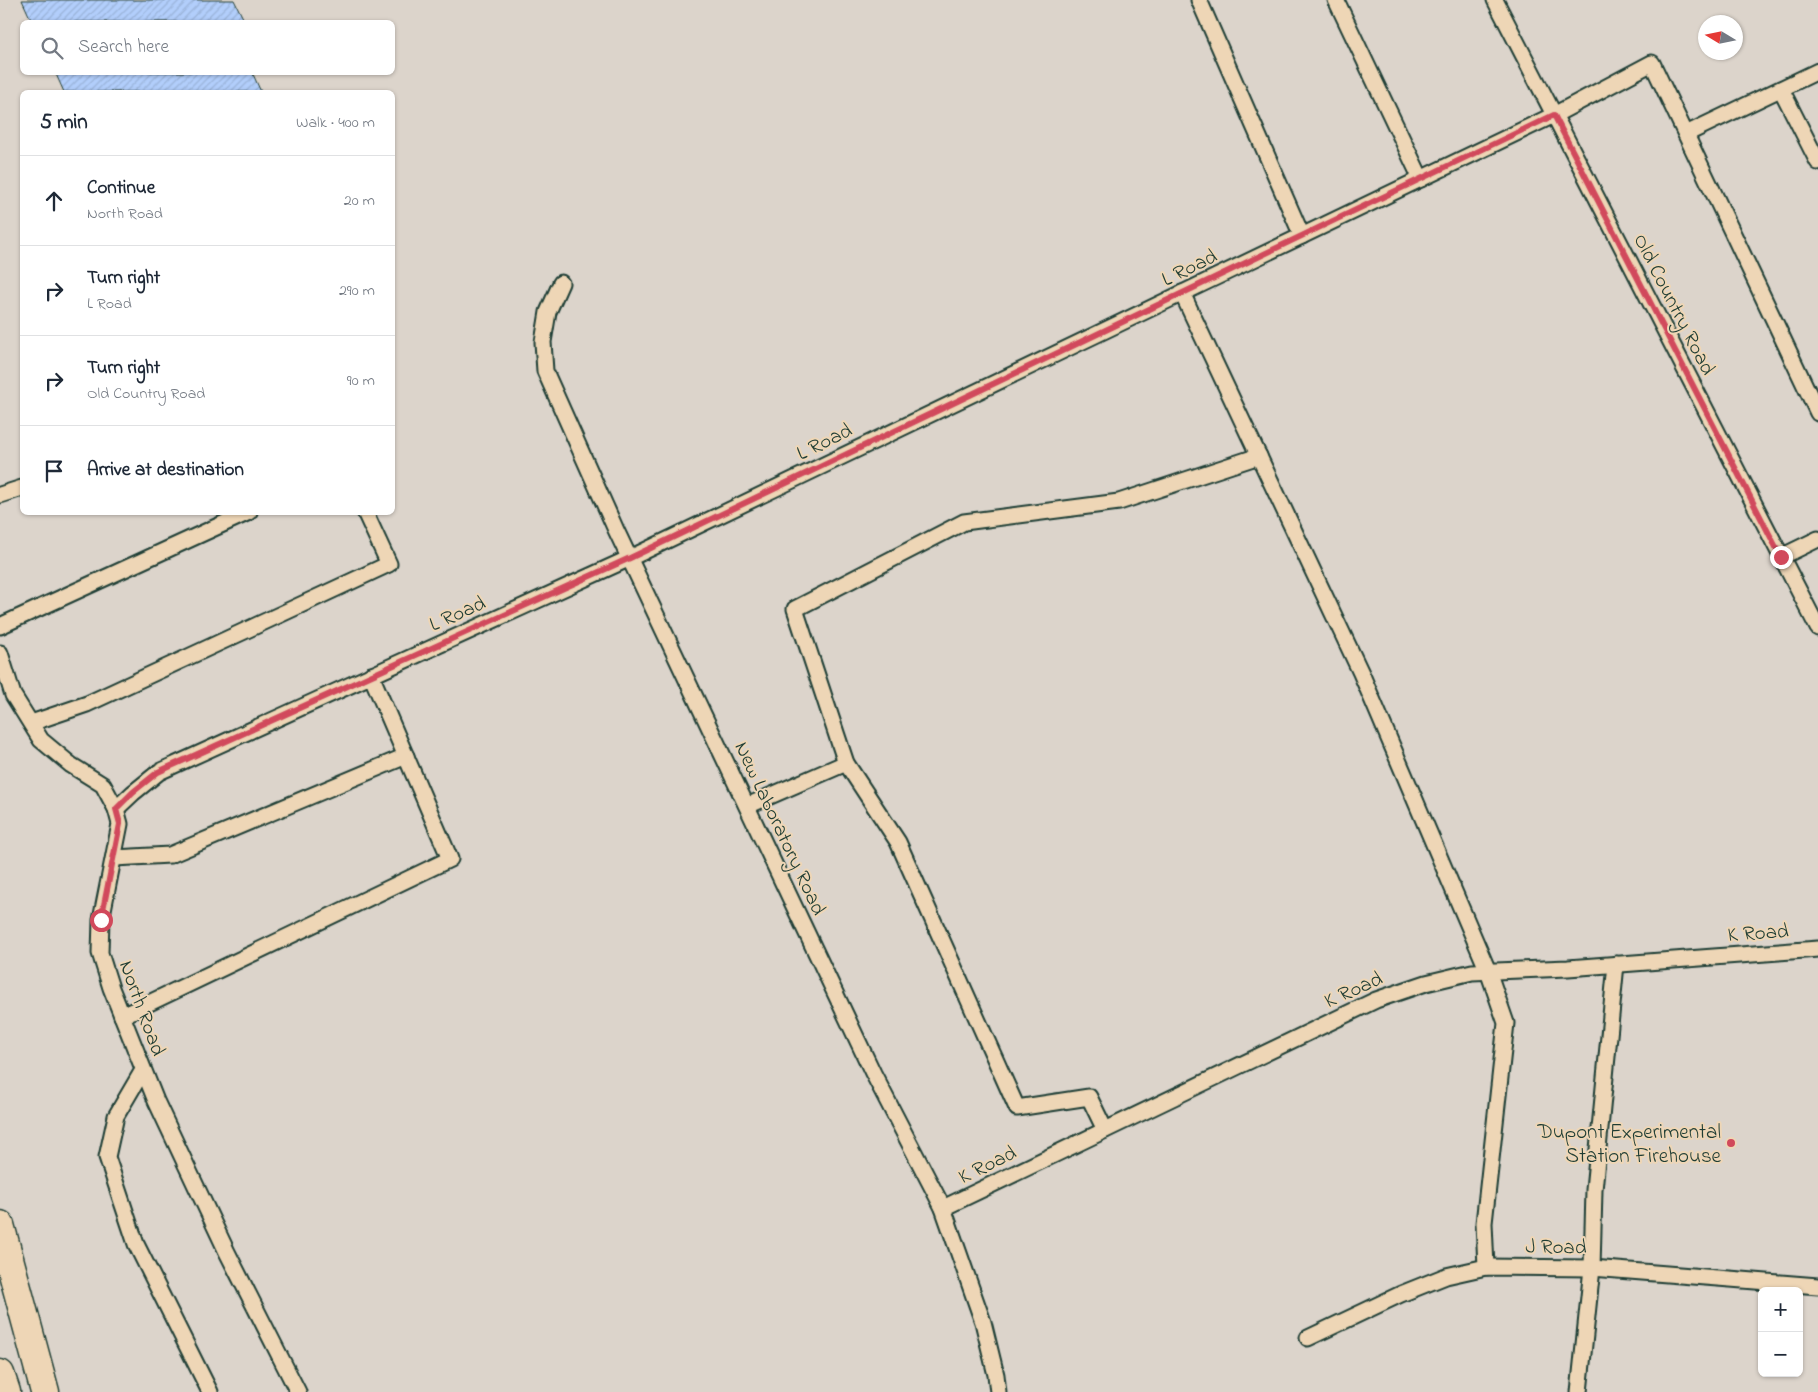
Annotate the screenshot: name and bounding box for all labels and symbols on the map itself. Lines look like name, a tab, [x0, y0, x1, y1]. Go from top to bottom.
north arrow	[1698, 15, 1743, 60]
street label: Old Country Road	[1623, 229, 1722, 382]
street label: L Road	[1157, 242, 1223, 295]
street label: L Road	[792, 416, 858, 469]
route end	[1770, 546, 1793, 569]
street label: L Road	[425, 589, 491, 640]
street label: New Laboratory Road	[724, 737, 833, 922]
route start	[90, 909, 113, 932]
street label: K Road	[1727, 917, 1790, 951]
street label: North Road	[110, 957, 172, 1061]
street label: K Road	[1320, 965, 1388, 1017]
place label: Dupont Experimental Station Firehouse	[1536, 1118, 1722, 1172]
marker: Dupont Experimental Station Firehouse	[1725, 1137, 1737, 1149]
street label: K Road	[954, 1139, 1022, 1193]
street label: J Road	[1525, 1232, 1587, 1264]

